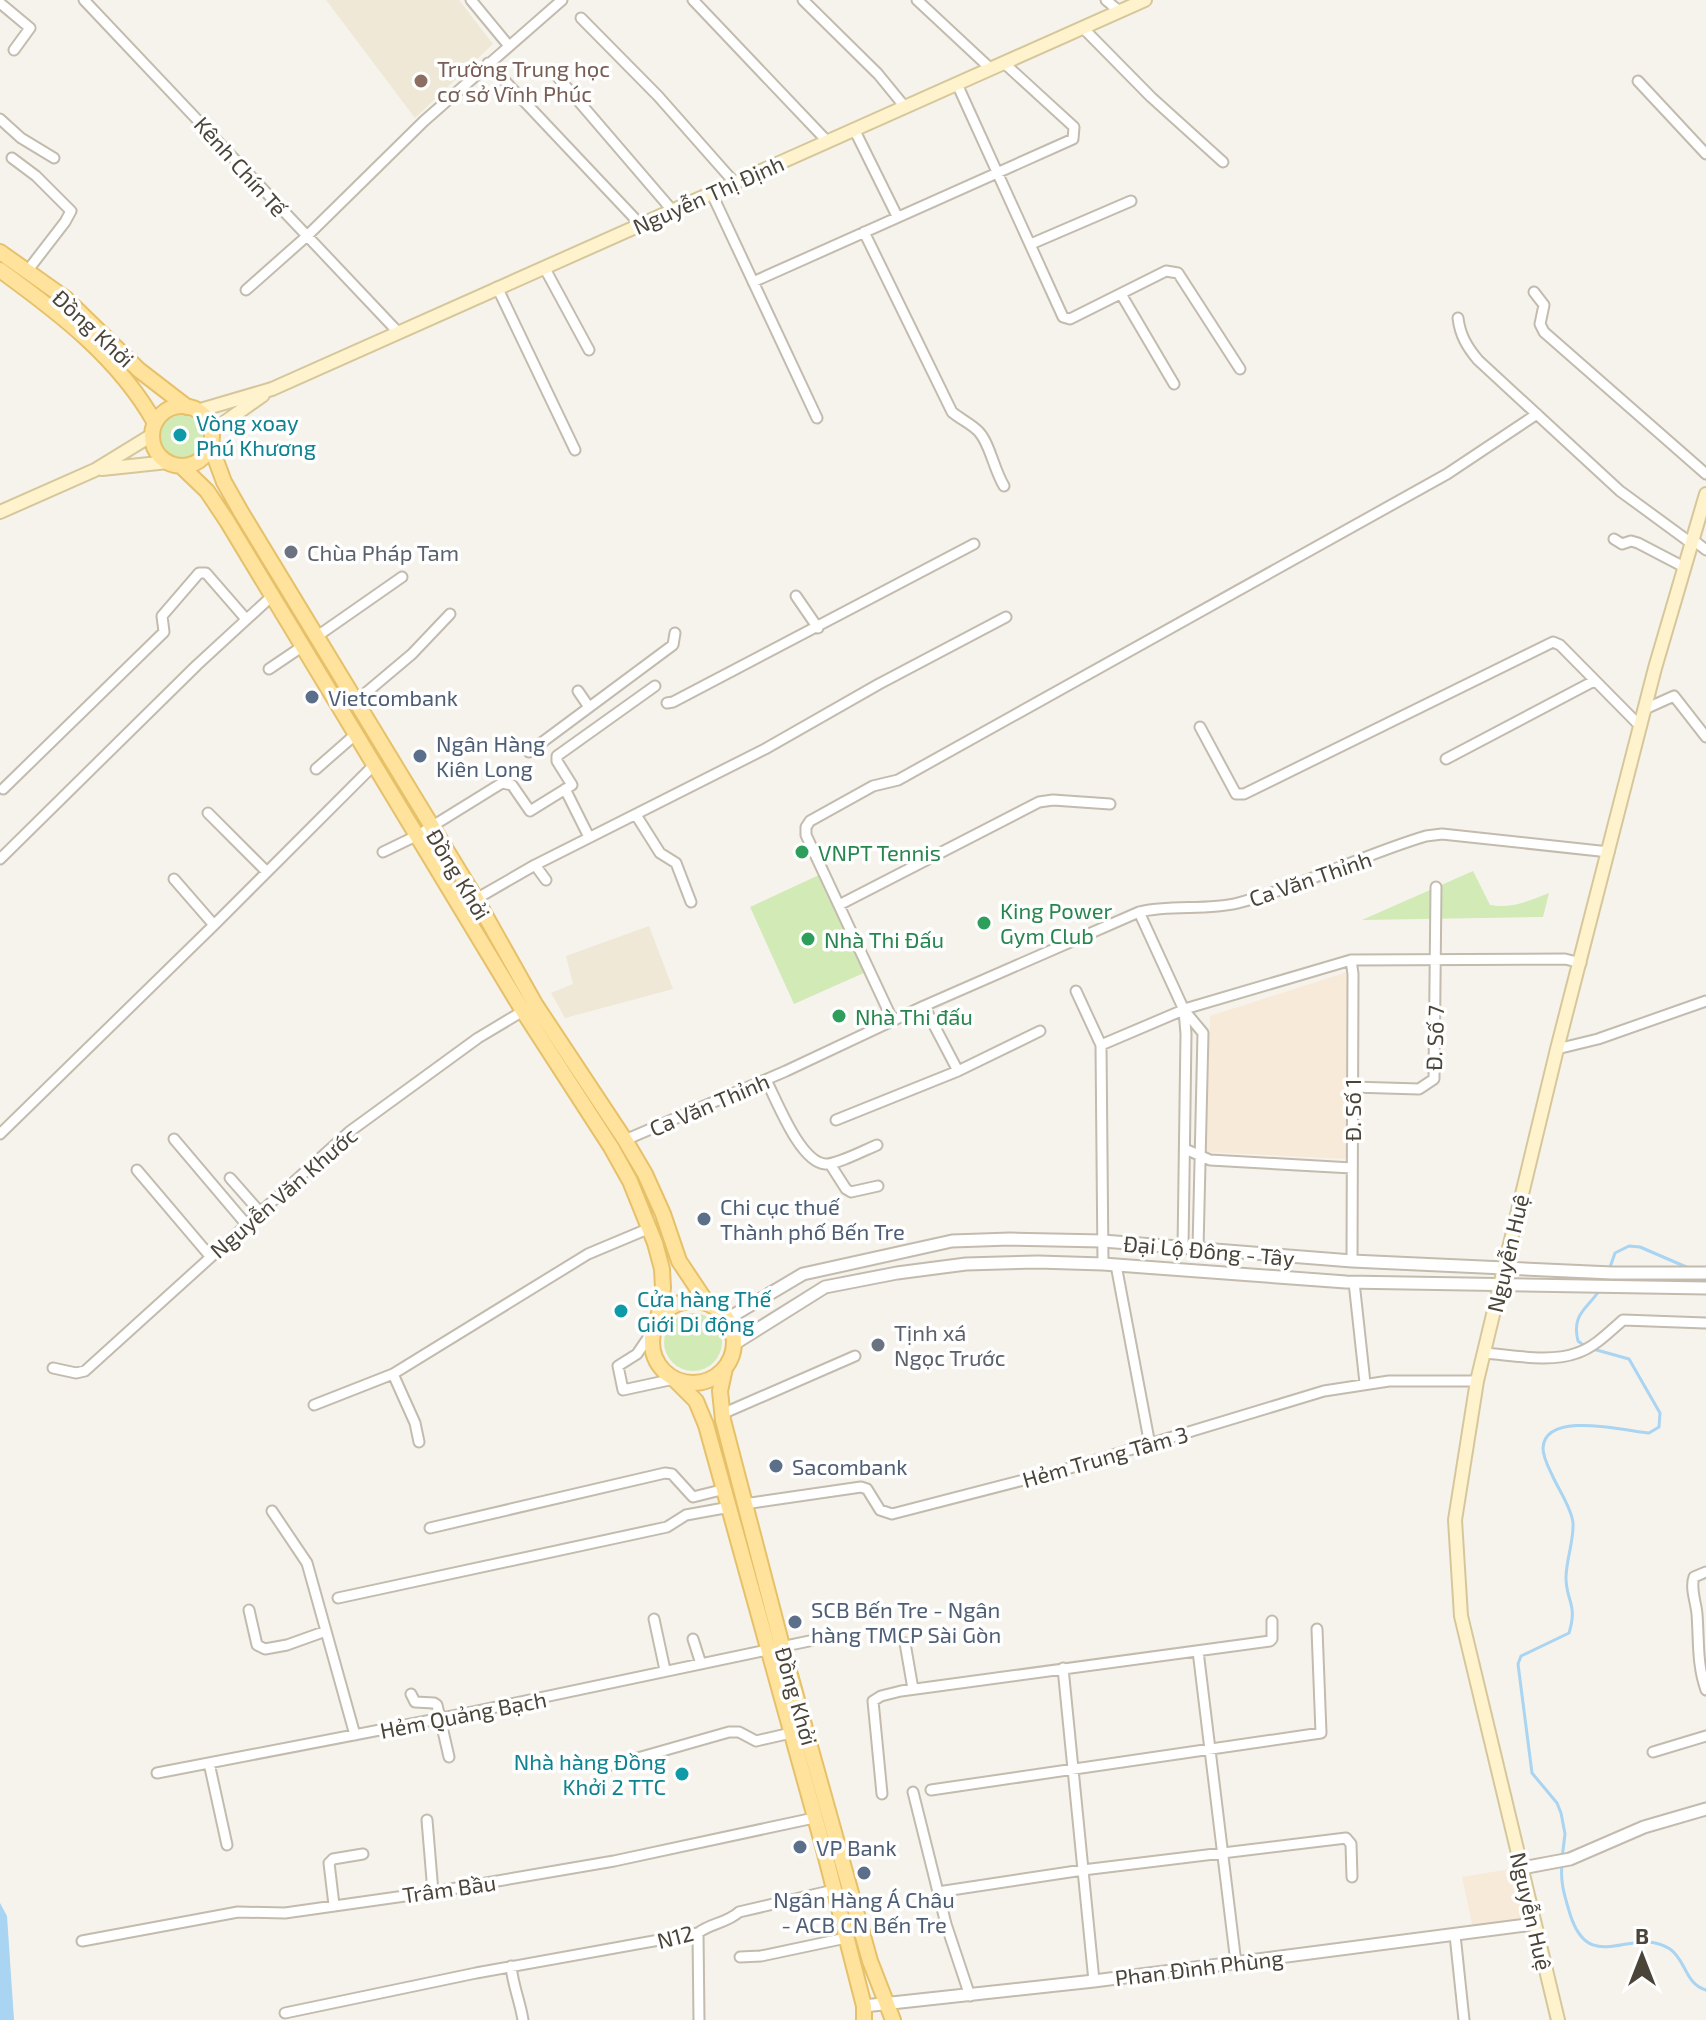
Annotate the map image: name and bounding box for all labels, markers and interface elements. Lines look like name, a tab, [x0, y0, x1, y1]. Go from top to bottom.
place label: Trường Trung học cơ sở Vĩnh Phúc	[437, 55, 610, 106]
marker: Trường Trung học cơ sở Vĩnh Phúc	[412, 72, 430, 90]
street label: Kênh Chín Tế	[189, 111, 293, 221]
street label: Nguyễn Thị Định	[628, 149, 788, 239]
street label: Đồng Khởi	[48, 284, 140, 372]
place label: Vòng xoay Phú Khương	[196, 409, 316, 460]
marker: Vòng xoay Phú Khương	[171, 426, 189, 444]
place label: Chùa Pháp Tam	[307, 539, 459, 565]
marker: Chùa Pháp Tam	[282, 543, 300, 561]
place label: Vietcombank	[328, 684, 458, 710]
marker: Vietcombank	[303, 688, 321, 706]
place label: Ngân Hàng Kiên Long	[436, 730, 545, 781]
marker: Ngân Hàng Kiên Long	[411, 747, 429, 765]
street label: Đồng Khởi	[422, 824, 496, 924]
place label: VNPT Tennis	[818, 839, 941, 865]
marker: VNPT Tennis	[793, 843, 811, 861]
street label: Ca Văn Thỉnh	[1245, 845, 1375, 911]
place label: King Power Gym Club	[1000, 897, 1113, 948]
marker: King Power Gym Club	[975, 914, 993, 932]
place label: Nhà Thi Đấu	[824, 926, 944, 952]
marker: Nhà Thi Đấu	[799, 930, 817, 948]
place label: Nhà Thi đấu	[855, 1003, 973, 1029]
street label: Đ. Số 7	[1420, 1005, 1448, 1071]
marker: Nhà Thi đấu	[830, 1007, 848, 1025]
street label: Ca Văn Thỉnh	[645, 1067, 773, 1141]
street label: Đ. Số 1	[1339, 1078, 1365, 1142]
street label: Nguyễn Văn Khước	[204, 1121, 362, 1263]
street label: Nguyễn Huệ	[1481, 1191, 1533, 1315]
place label: Chi cục thuế Thành phố Bến Tre	[720, 1193, 905, 1244]
marker: Chi cục thuế Thành phố Bến Tre	[695, 1210, 713, 1228]
street label: Đại Lộ Đông - Tây	[1122, 1230, 1296, 1270]
place label: Cửa hàng Thế Giới Di động	[637, 1285, 772, 1336]
marker: Cửa hàng Thế Giới Di động	[612, 1302, 630, 1320]
place label: Tịnh xá Ngọc Trước	[894, 1319, 1006, 1370]
marker: Tịnh xá Ngọc Trước	[869, 1336, 887, 1354]
street label: Hẻm Trung Tâm 3	[1019, 1420, 1191, 1492]
place label: Sacombank	[792, 1453, 907, 1479]
marker: Sacombank	[767, 1457, 785, 1475]
place label: SCB Bến Tre - Ngân hàng TMCP Sài Gòn	[811, 1596, 1001, 1647]
marker: SCB Bến Tre - Ngân hàng TMCP Sài Gòn	[786, 1613, 804, 1631]
street label: Đồng Khởi	[771, 1644, 823, 1748]
street label: Hẻm Quảng Bạch	[377, 1685, 549, 1744]
place label: Nhà hàng Đồng Khởi 2 TTC	[514, 1748, 666, 1799]
marker: Nhà hàng Đồng Khởi 2 TTC	[673, 1765, 691, 1783]
place label: VP Bank	[816, 1834, 897, 1860]
marker: VP Bank	[791, 1838, 809, 1856]
street label: Nguyễn Huệ	[1506, 1849, 1558, 1973]
marker: Ngân Hàng Á Châu - ACB CN Bến Tre	[855, 1864, 873, 1882]
street label: Trâm Bầu	[401, 1869, 497, 1907]
place label: Ngân Hàng Á Châu - ACB CN Bến Tre	[773, 1886, 955, 1937]
north arrow	[1602, 1916, 1682, 1996]
street label: N12	[654, 1919, 696, 1953]
text: B	[1635, 1922, 1649, 1948]
street label: Phan Đình Phùng	[1113, 1944, 1285, 1990]

